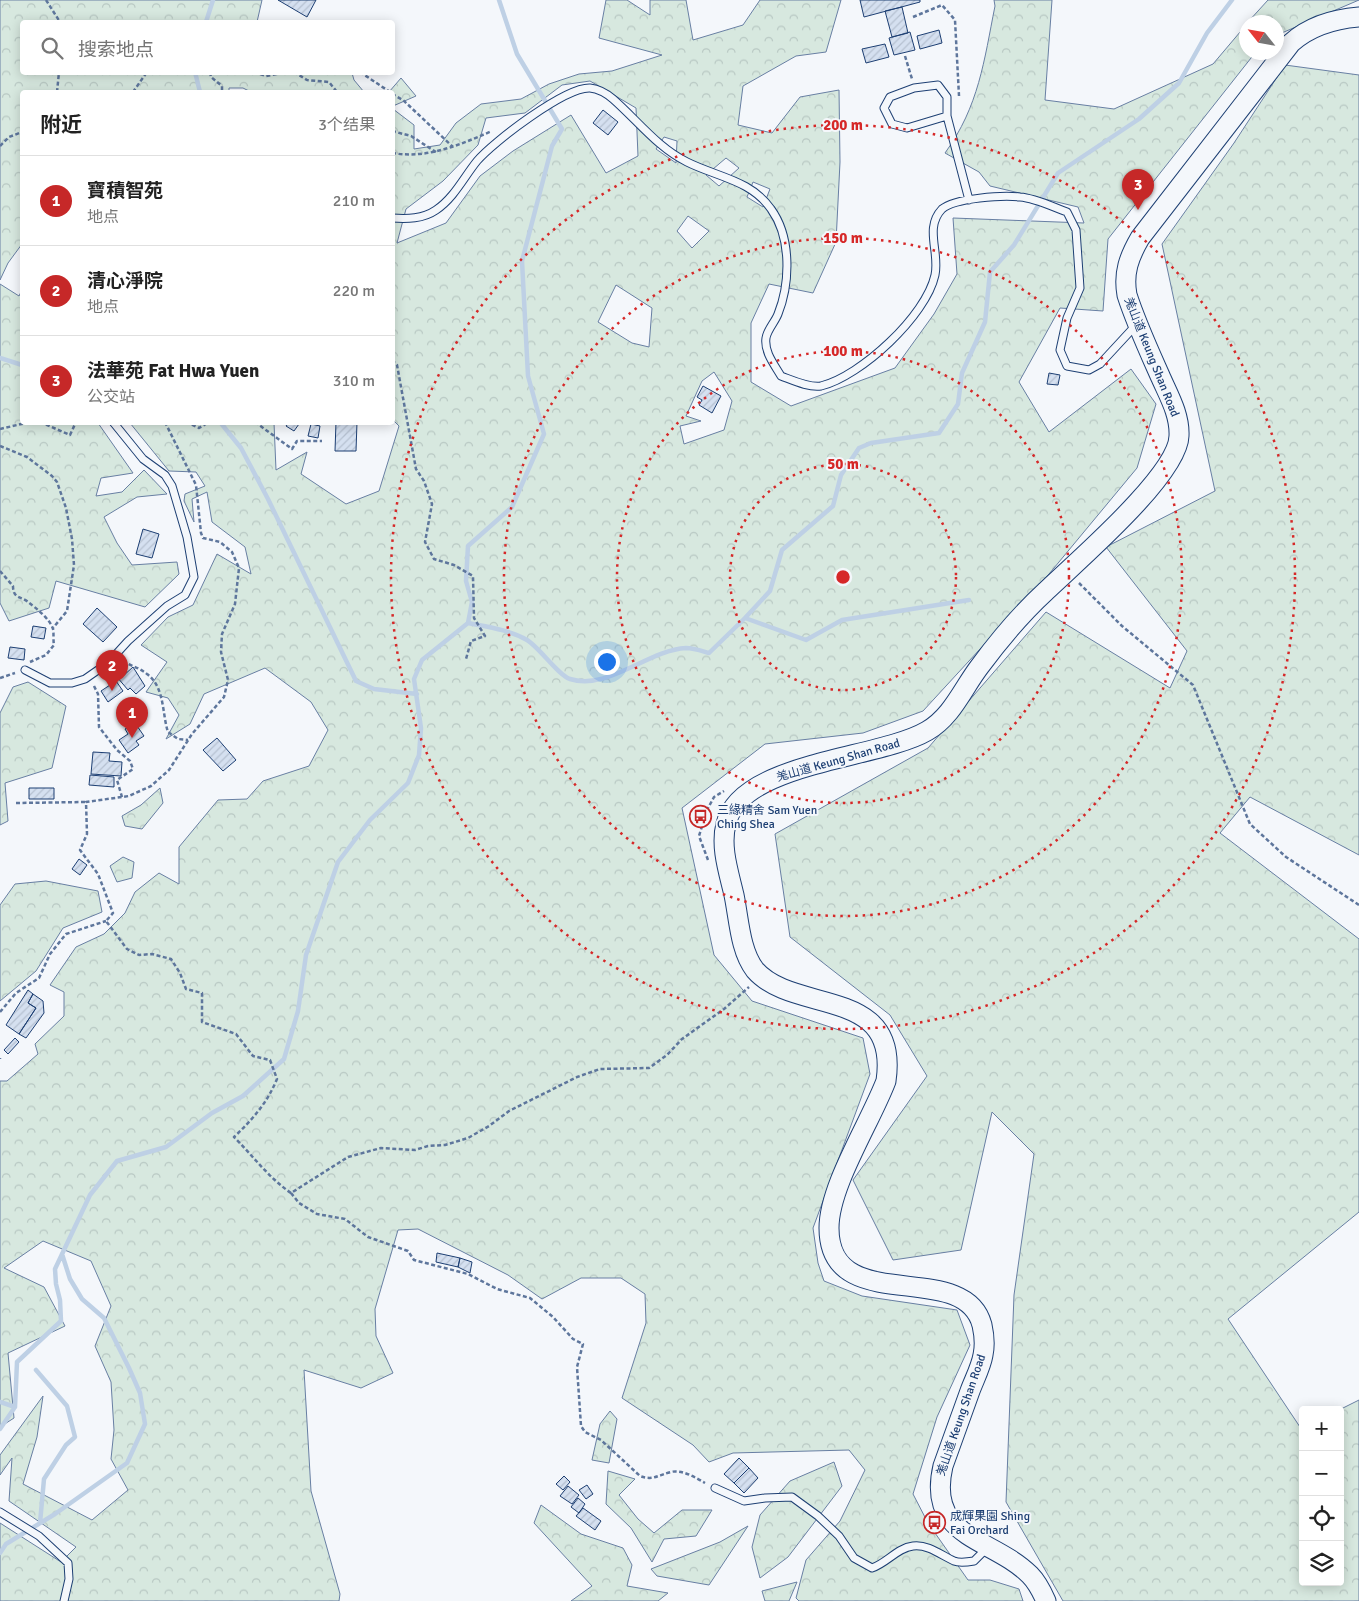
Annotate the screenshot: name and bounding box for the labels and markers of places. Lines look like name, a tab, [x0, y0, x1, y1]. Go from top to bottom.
pin: 3	[1122, 169, 1154, 210]
centre of rings	[834, 568, 852, 586]
pin: 2	[96, 650, 128, 691]
pin: 1	[116, 697, 148, 738]
place label: 三緣精舍 Sam Yuen Ching Shea	[717, 803, 817, 832]
bus stop icon: 三緣精舍 Sam Yuen Ching Shea	[689, 805, 713, 829]
place label: 成輝果園 Shing Fai Orchard	[950, 1509, 1030, 1538]
bus stop icon: 成輝果園 Shing Fai Orchard	[922, 1511, 946, 1535]

